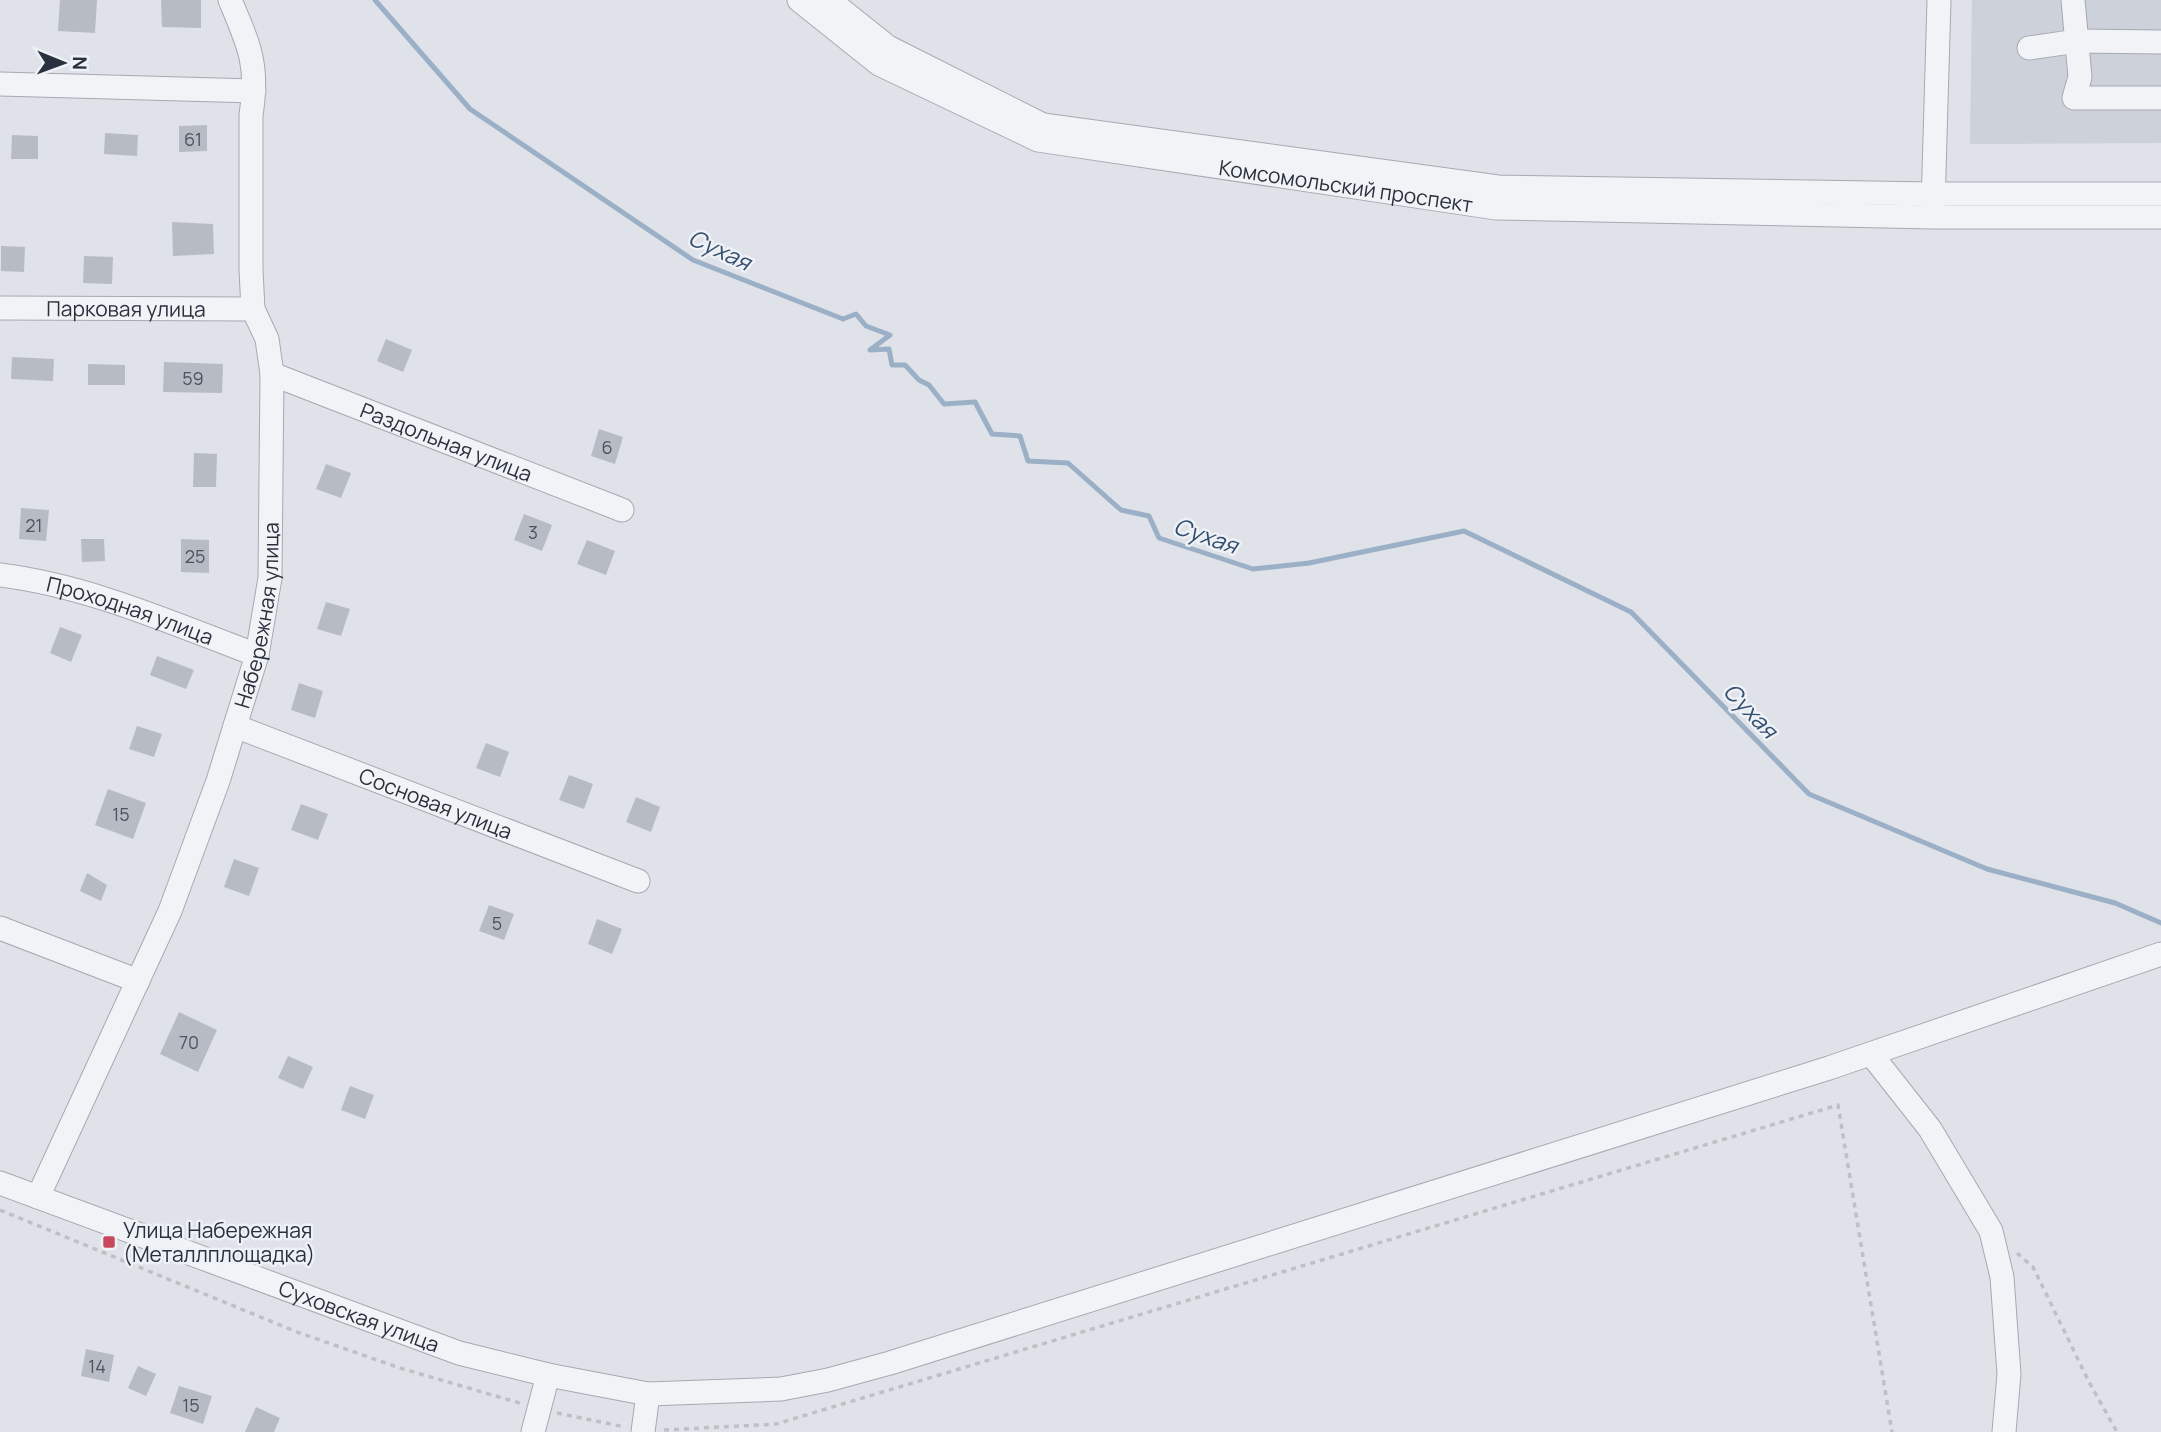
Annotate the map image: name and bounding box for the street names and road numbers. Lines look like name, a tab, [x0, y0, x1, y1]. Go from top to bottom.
street label: Комсомольский проспект	[1217, 153, 1475, 218]
street label: Парковая улица	[46, 294, 206, 323]
street label: Раздольная улица	[356, 396, 536, 488]
street label: Набережная улица	[227, 522, 285, 712]
street label: Проходная улица	[44, 570, 217, 651]
street label: Сосновая улица	[355, 761, 516, 845]
street label: Суховская улица	[275, 1273, 443, 1359]

